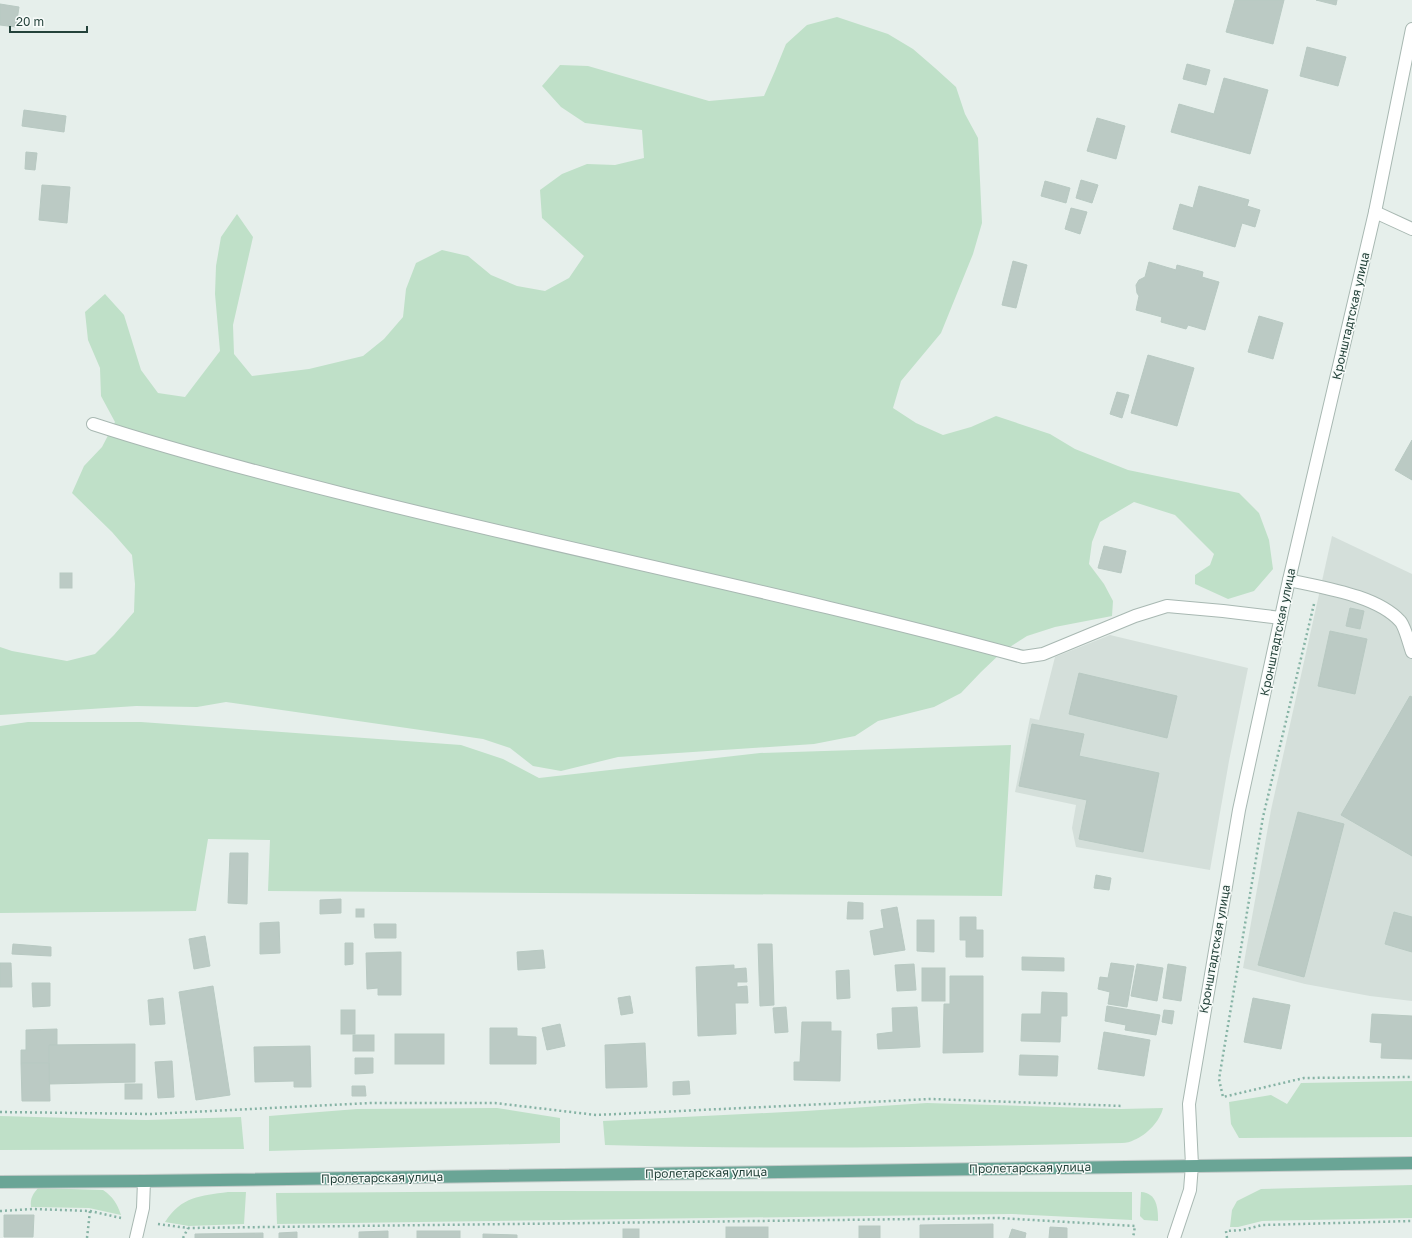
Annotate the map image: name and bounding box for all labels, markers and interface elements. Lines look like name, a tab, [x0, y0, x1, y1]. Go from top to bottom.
scale bar	[10, 8, 87, 34]
text: 20 m	[16, 14, 44, 29]
street label: Кронштадтская улица	[1329, 251, 1372, 381]
street label: Кронштадтская улица	[1257, 567, 1298, 697]
street label: Кронштадтская улица	[1196, 883, 1233, 1014]
street label: Пролетарская улица	[969, 1159, 1091, 1176]
street label: Пролетарская улица	[645, 1164, 767, 1181]
street label: Пролетарская улица	[321, 1169, 443, 1186]

